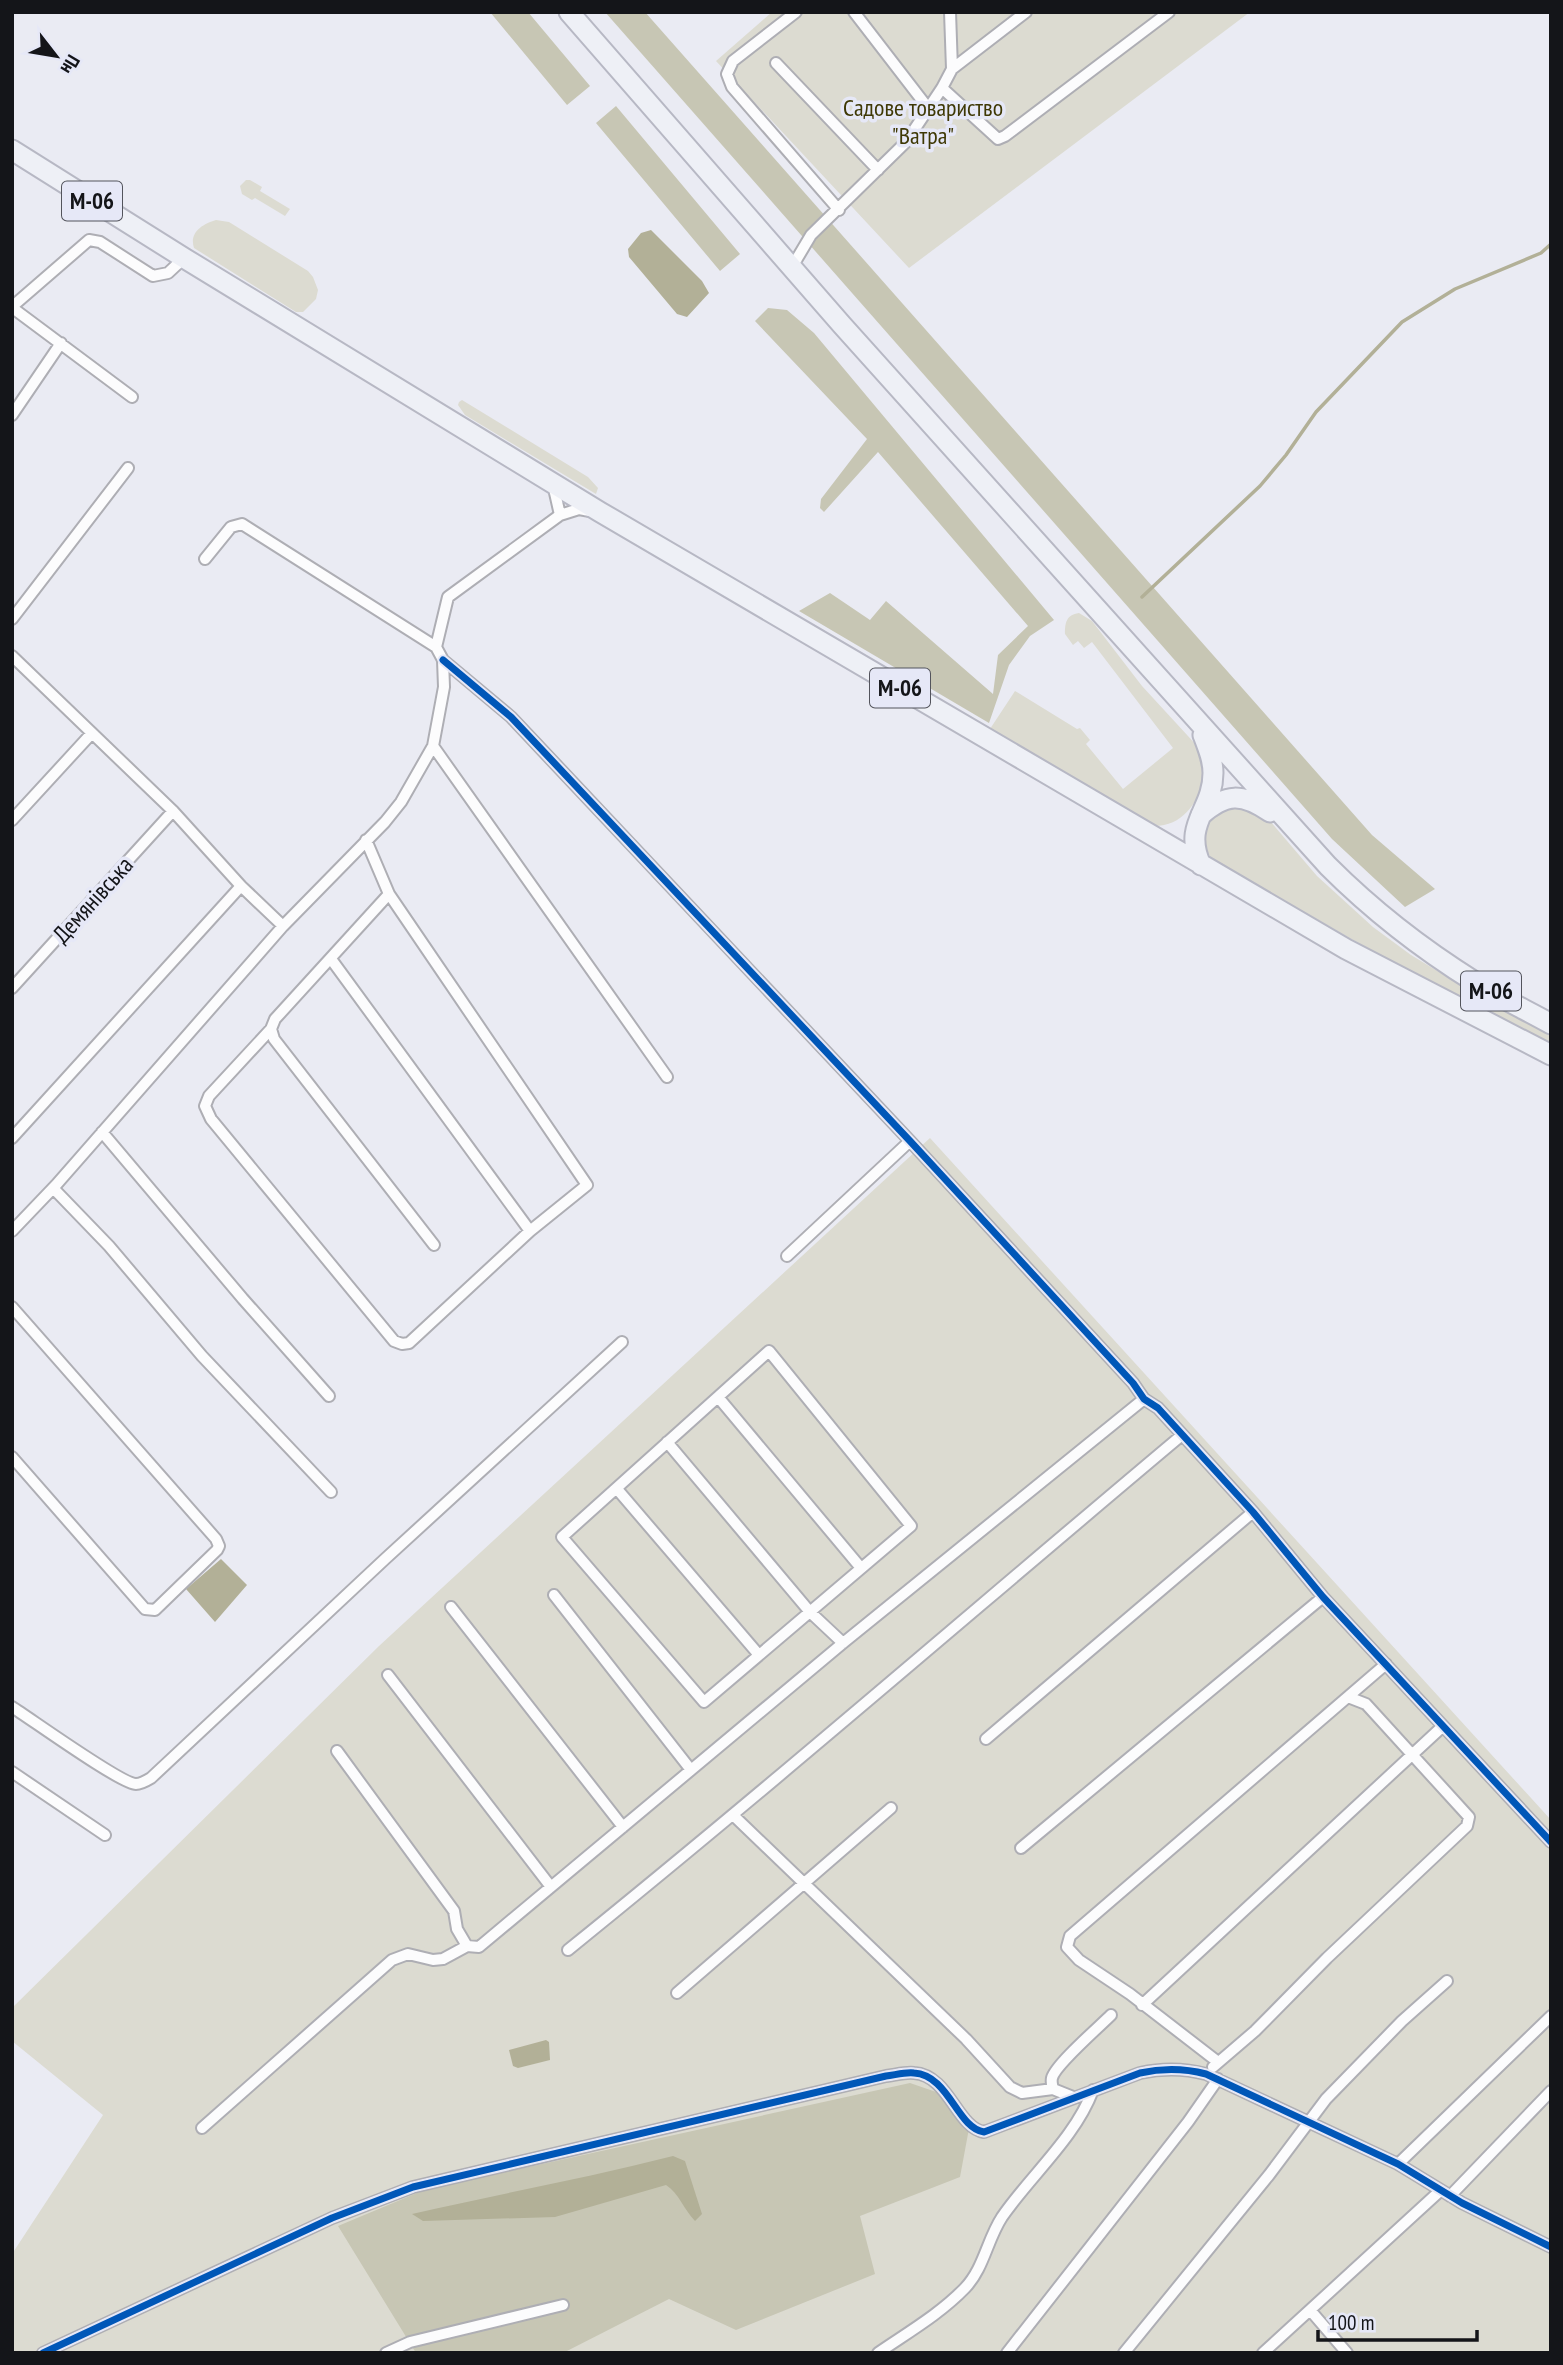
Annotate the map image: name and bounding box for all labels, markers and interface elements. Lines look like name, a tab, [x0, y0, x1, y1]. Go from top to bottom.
north arrow	[21, 21, 91, 91]
text: Пн	[56, 51, 86, 79]
park label: Садове товариство "Ватра"	[843, 92, 1003, 151]
road number: М-06	[62, 182, 122, 220]
road number: М-06	[870, 668, 930, 708]
street label: Демянівська	[46, 850, 140, 949]
road number: М-06	[1461, 972, 1521, 1010]
scale bar	[1318, 2298, 1477, 2342]
text: 100 m	[1328, 2309, 1374, 2336]

